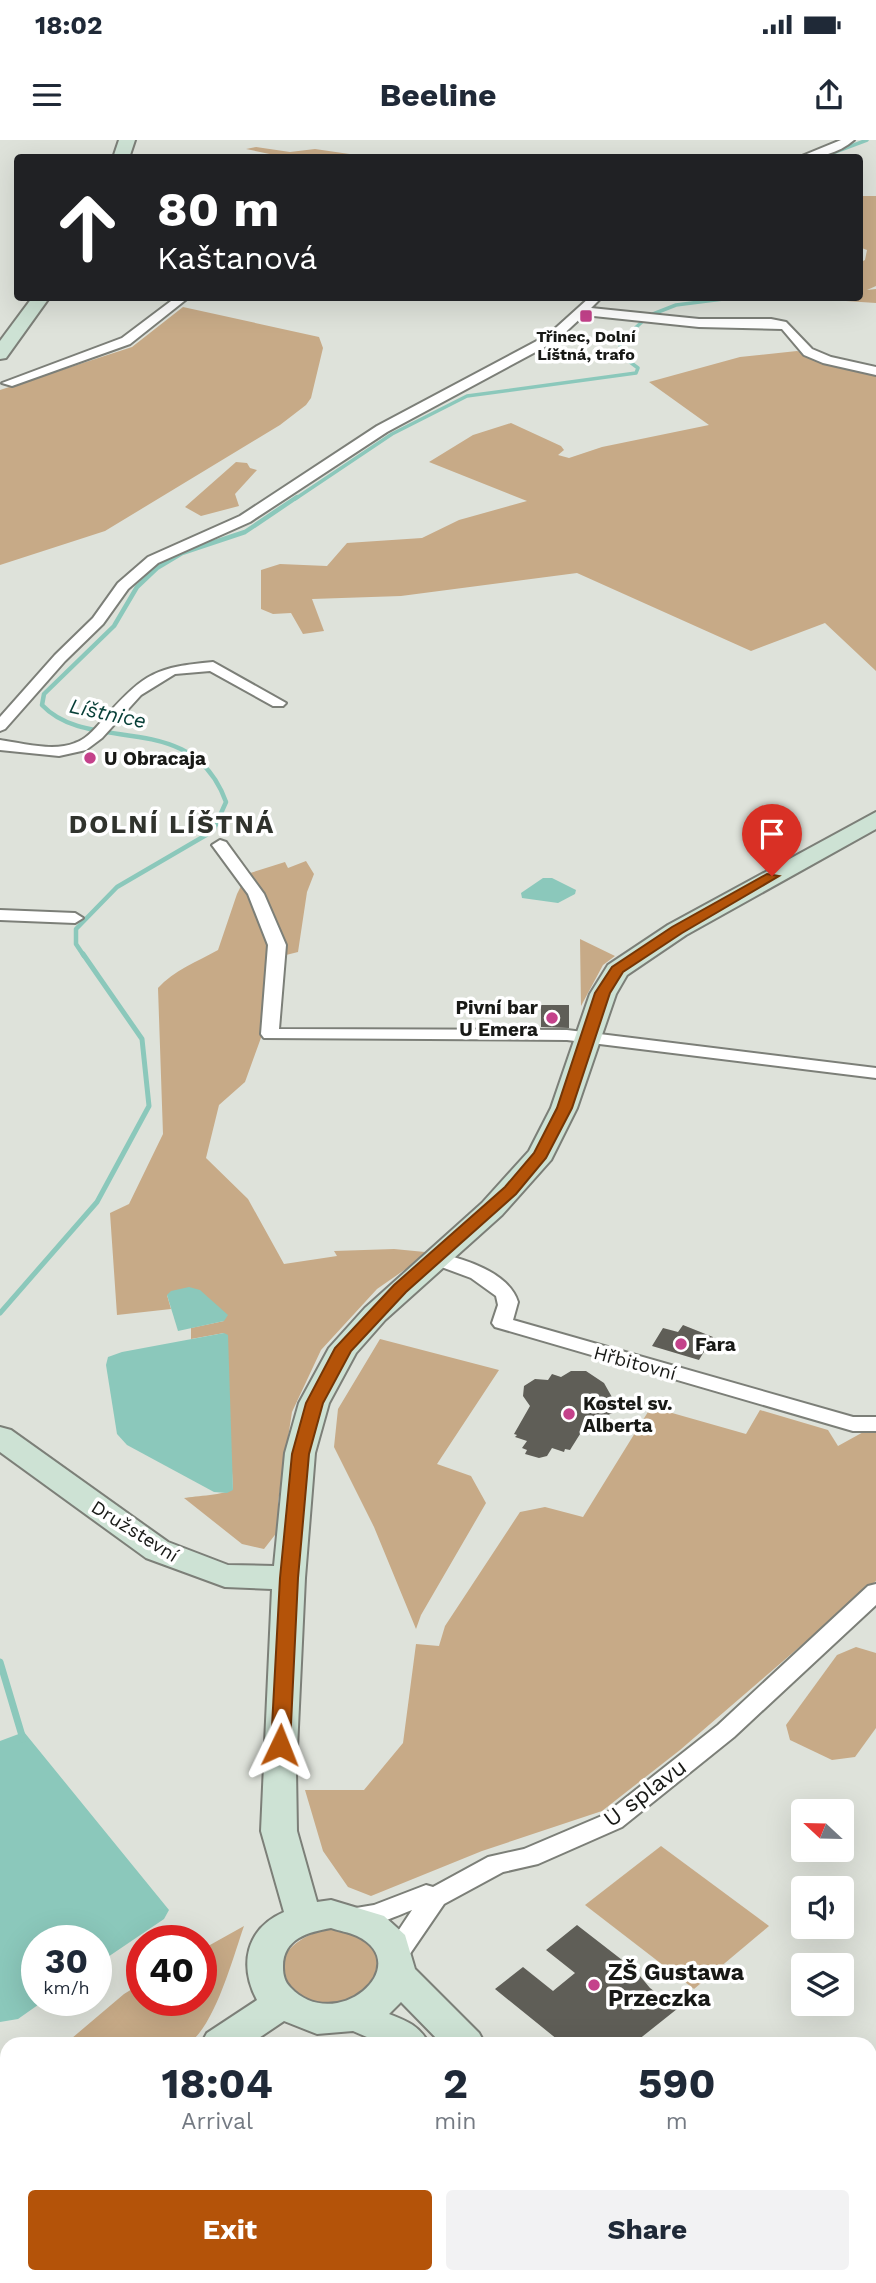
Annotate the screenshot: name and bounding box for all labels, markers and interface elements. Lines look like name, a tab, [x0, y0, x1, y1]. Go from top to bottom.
text: 18:02	[35, 10, 103, 40]
icon: menu	[28, 76, 66, 114]
text: Beeline	[379, 76, 497, 114]
icon: share	[810, 76, 848, 114]
text: 80 m	[157, 180, 279, 238]
icon: ahead	[42, 182, 133, 273]
text: Kaštanová	[157, 239, 317, 277]
marker: Třinec, Dolní Líštná, trafo	[578, 308, 594, 324]
place label: Třinec, Dolní Líštná, trafo	[536, 327, 636, 364]
water label: Líštnice	[67, 693, 149, 733]
place label: U Obracaja	[104, 747, 206, 770]
marker: U Obracaja	[82, 750, 98, 766]
pin	[742, 804, 802, 876]
district label: DOLNÍ LÍŠTNÁ	[69, 809, 275, 839]
icon: arrive	[753, 815, 791, 853]
place label: Pivní bar U Emera	[455, 996, 539, 1041]
marker: Pivní bar U Emera	[544, 1010, 560, 1026]
place label: Fara	[695, 1333, 736, 1356]
marker: Fara	[673, 1336, 689, 1352]
street label: Hřbitovní	[591, 1341, 679, 1385]
place label: Kostel sv. Alberta	[583, 1392, 673, 1437]
marker: Kostel sv. Alberta	[561, 1406, 577, 1422]
street label: Družstevní	[87, 1495, 183, 1567]
position arrow	[243, 1708, 317, 1782]
street label: U splavu	[598, 1753, 692, 1833]
north arrow	[791, 1799, 854, 1862]
map controls	[791, 1799, 854, 2016]
button: sound	[791, 1876, 854, 1939]
speed limit sign: 40	[126, 1925, 217, 2016]
text: 30	[45, 1940, 88, 1982]
button: layers	[791, 1953, 854, 2016]
place label: ZŠ Gustawa Przeczka	[608, 1959, 745, 2012]
text: km/h	[43, 1977, 90, 1998]
marker: ZŠ Gustawa Przeczka	[586, 1977, 602, 1993]
text: 18:04	[162, 2059, 273, 2108]
text: 2	[443, 2059, 468, 2108]
text: 590	[638, 2059, 716, 2108]
text: Arrival	[181, 2108, 253, 2135]
text: min	[434, 2108, 477, 2135]
text: m	[666, 2108, 688, 2135]
button: Exit	[28, 2190, 432, 2270]
button: Share	[446, 2190, 849, 2270]

